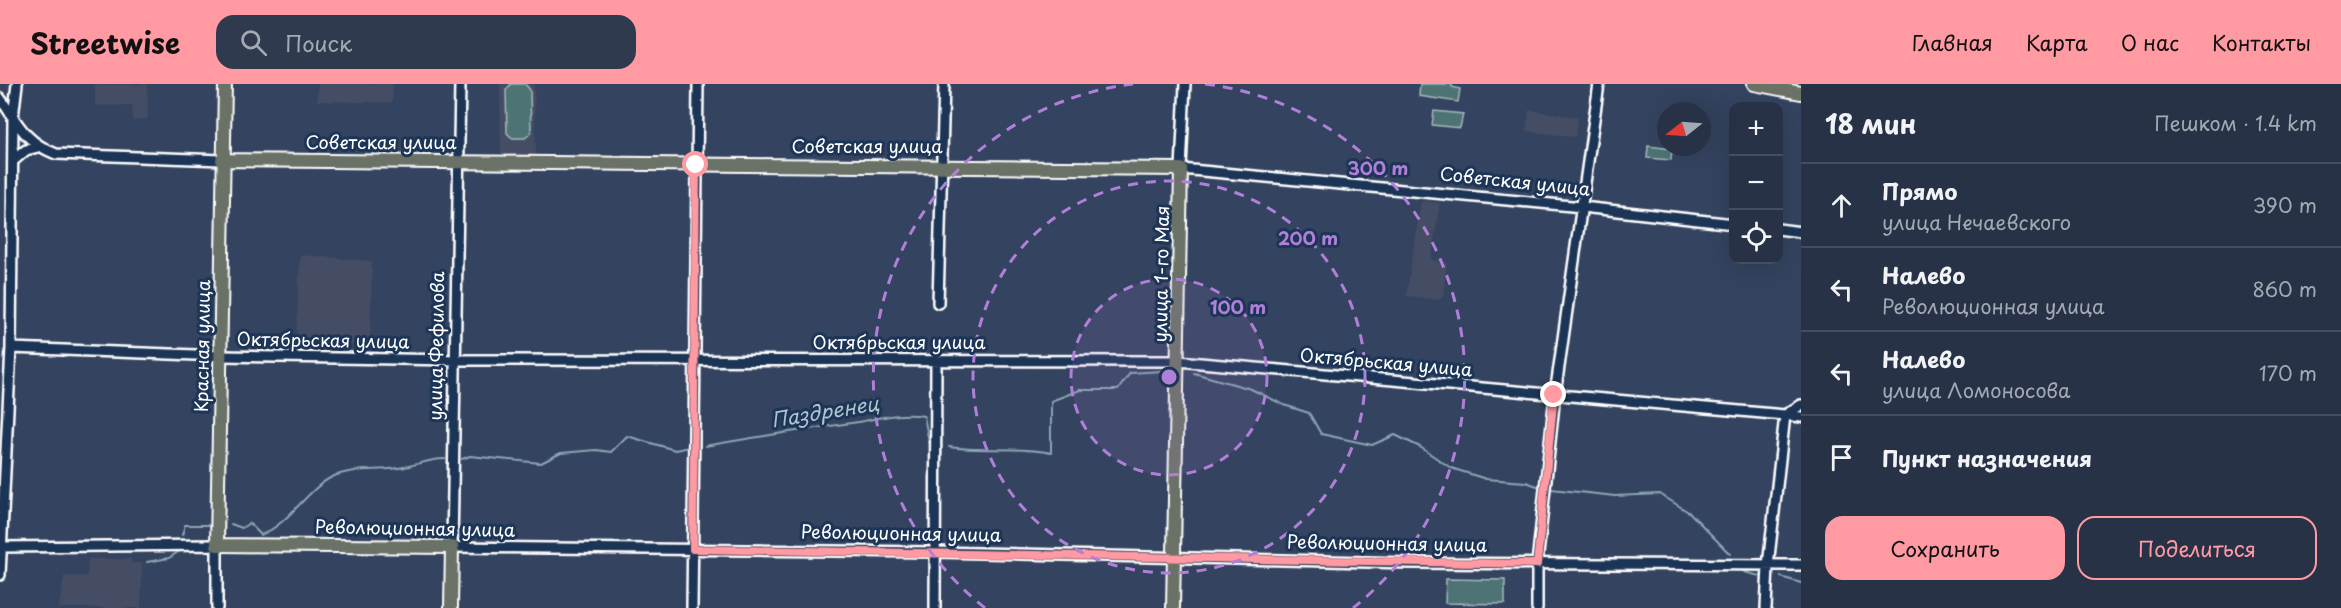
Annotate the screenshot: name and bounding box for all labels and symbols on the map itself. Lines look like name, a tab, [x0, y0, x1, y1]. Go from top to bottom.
north arrow	[1657, 102, 1711, 156]
street label: Советская улица	[305, 128, 457, 155]
street label: Советская улица	[791, 132, 943, 159]
route start	[682, 151, 708, 177]
text: 300 m	[1348, 154, 1408, 181]
street label: Советская улица	[1439, 159, 1592, 202]
street label: улица 1-го Мая	[1146, 205, 1175, 343]
text: 200 m	[1278, 224, 1338, 251]
street label: улица Фефилова	[421, 270, 450, 421]
street label: Красная улица	[187, 279, 216, 412]
text: 100 m	[1210, 293, 1266, 320]
street label: Октябрьская улица	[236, 324, 410, 355]
street label: Октябрьская улица	[812, 328, 986, 355]
street label: Октябрьская улица	[1299, 341, 1474, 383]
centre of rings	[1159, 367, 1179, 387]
route end	[1540, 381, 1566, 407]
water label: Паздренец	[769, 388, 882, 434]
street label: Революционная улица	[315, 512, 516, 543]
street label: Революционная улица	[801, 517, 1002, 548]
street label: Революционная улица	[1287, 527, 1488, 558]

